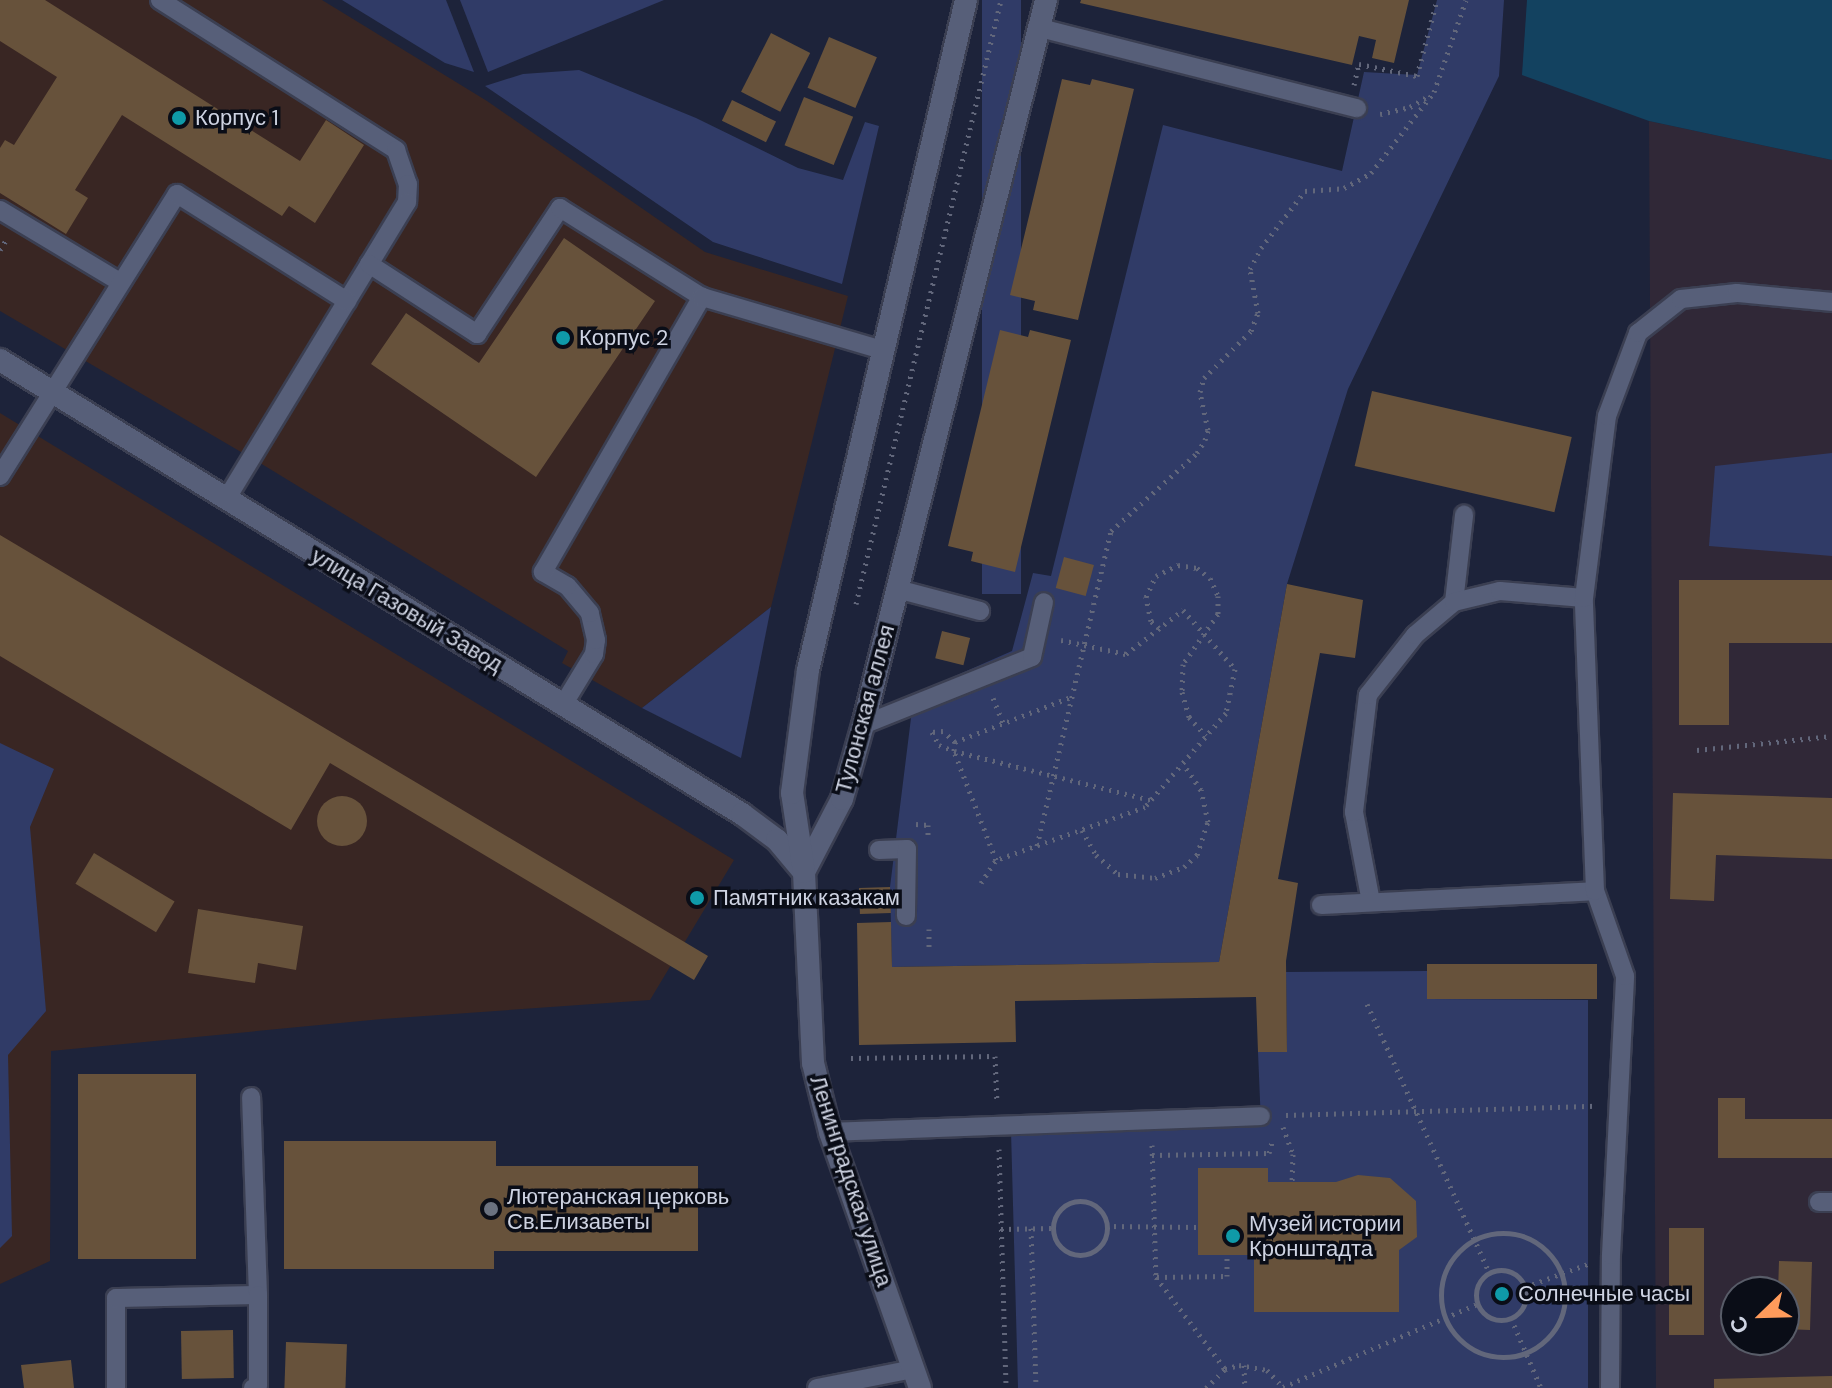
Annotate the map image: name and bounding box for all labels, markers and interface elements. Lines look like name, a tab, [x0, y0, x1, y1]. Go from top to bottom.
place label: Корпус 1	[195, 105, 279, 131]
marker: Корпус 1	[170, 109, 188, 127]
place label: Корпус 2	[579, 325, 668, 351]
marker: Корпус 2	[554, 329, 572, 347]
street label: улица Газовый Завод	[307, 542, 507, 678]
street label: Тулонская аллея	[830, 622, 900, 796]
place label: Памятник казакам	[713, 885, 900, 911]
marker: Памятник казакам	[688, 889, 706, 907]
street label: Ленинградская улица	[804, 1072, 898, 1290]
place label: Лютеранская церковь Св.Елизаветы	[507, 1183, 729, 1234]
marker: Лютеранская церковь Св.Елизаветы	[482, 1200, 500, 1218]
place label: Музей истории Кронштадта	[1249, 1210, 1401, 1262]
marker: Музей истории Кронштадта	[1224, 1227, 1242, 1245]
north arrow	[1720, 1276, 1800, 1356]
place label: Солнечные часы	[1518, 1281, 1690, 1307]
marker: Солнечные часы	[1493, 1285, 1511, 1303]
text: С	[1723, 1312, 1756, 1338]

